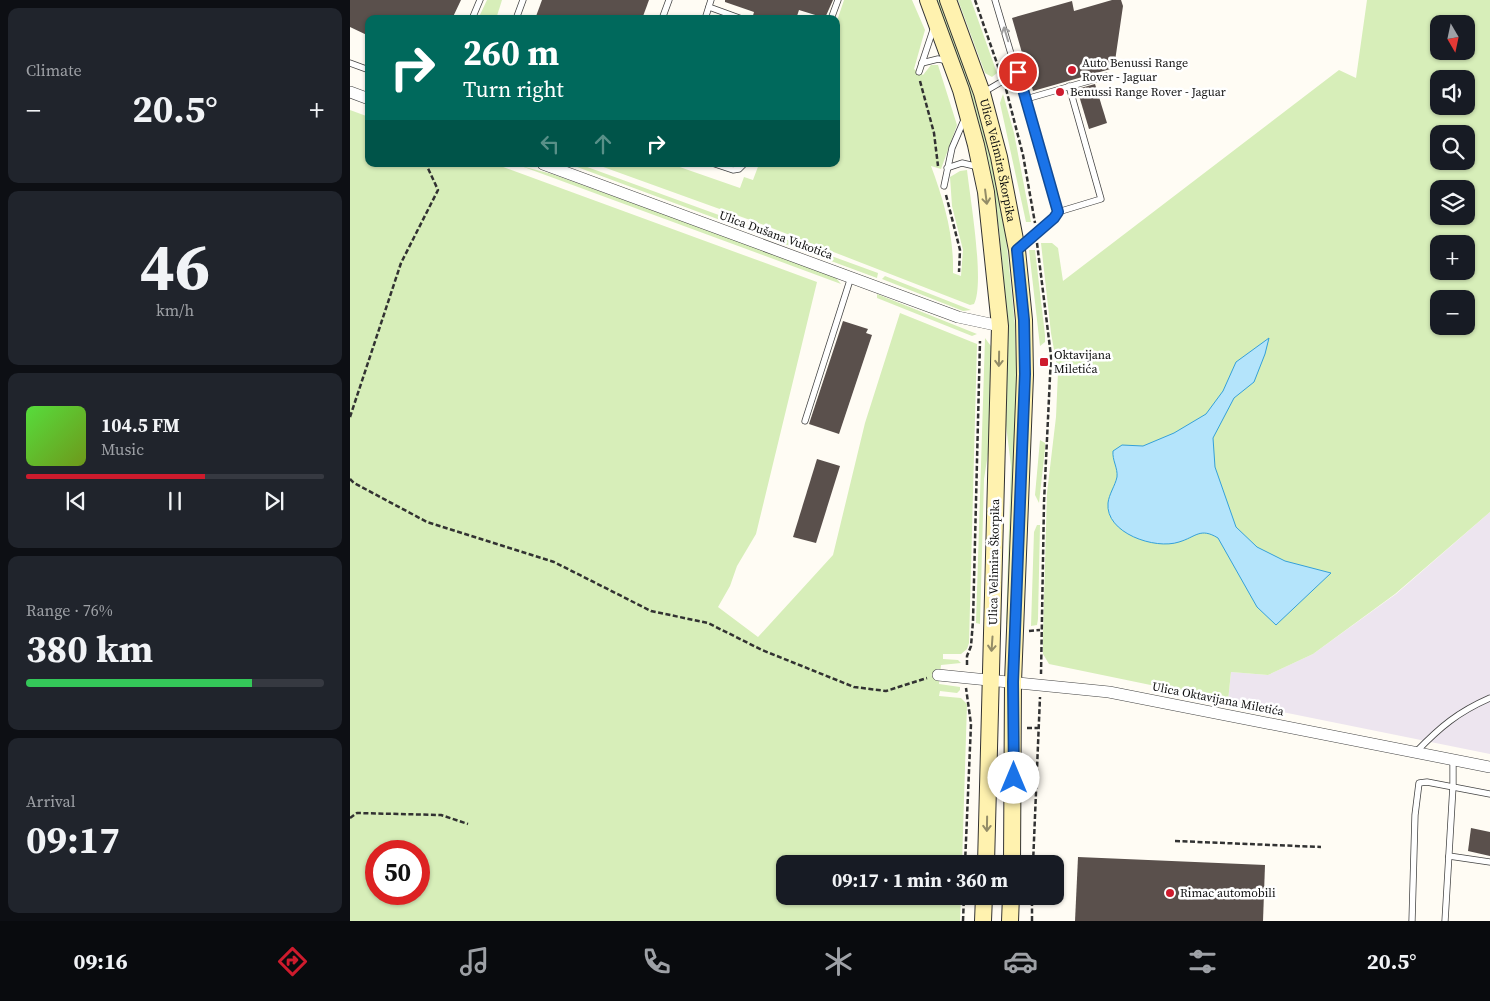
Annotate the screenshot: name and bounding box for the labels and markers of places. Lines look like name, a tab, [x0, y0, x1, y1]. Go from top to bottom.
pin	[997, 51, 1039, 93]
place label: Auto Benussi Range Rover - Jaguar	[1082, 55, 1188, 85]
marker: Auto Benussi Range Rover - Jaguar	[1066, 64, 1078, 76]
place label: Benussi Range Rover - Jaguar	[1070, 84, 1226, 100]
marker: Benussi Range Rover - Jaguar	[1054, 86, 1066, 98]
place label: Oktavijana Miletića	[1054, 347, 1112, 377]
marker: Oktavijana Miletića	[1038, 356, 1050, 368]
place label: Rimac automobili	[1180, 885, 1276, 901]
marker: Rimac automobili	[1164, 887, 1176, 899]

